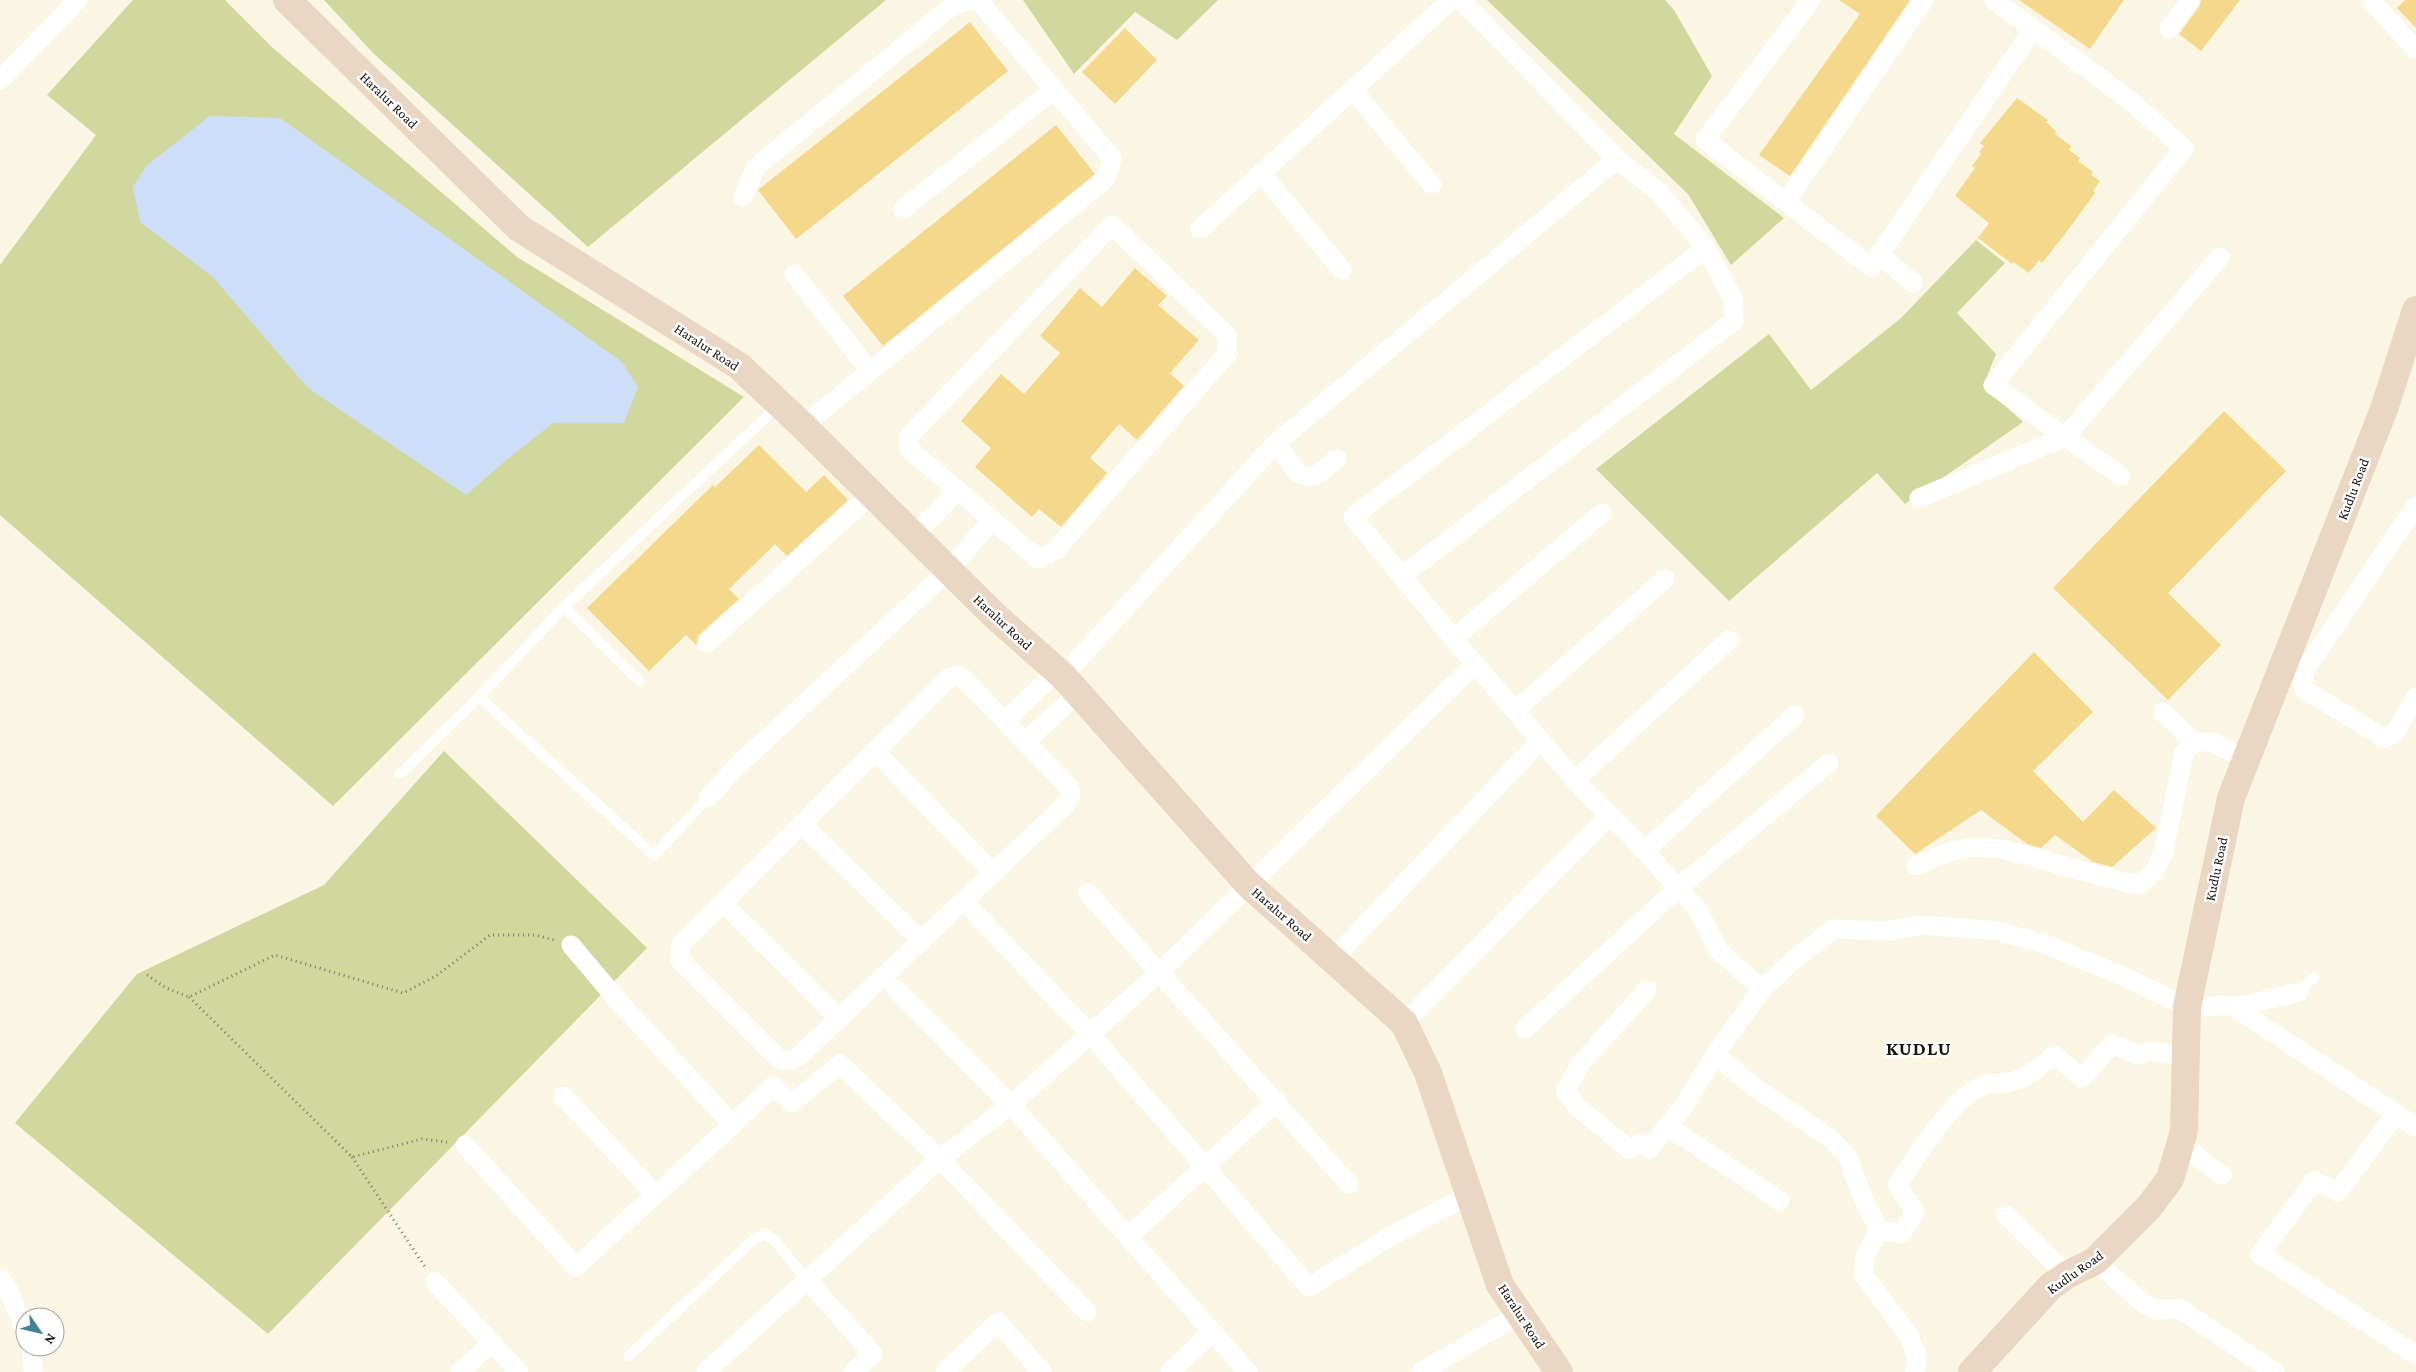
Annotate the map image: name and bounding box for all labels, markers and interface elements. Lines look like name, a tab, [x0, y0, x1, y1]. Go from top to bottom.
street label: Haralur Road	[357, 69, 422, 132]
street label: Haralur Road	[672, 320, 743, 374]
street label: Kudlu Road	[2334, 455, 2372, 522]
street label: Haralur Road	[971, 591, 1036, 653]
street label: Kudlu Road	[2201, 835, 2231, 902]
street label: Haralur Road	[1249, 884, 1316, 945]
district label: KUDLU	[1886, 1038, 1952, 1059]
street label: Kudlu Road	[2044, 1247, 2107, 1297]
street label: Haralur Road	[1495, 1281, 1549, 1352]
north arrow	[15, 1307, 65, 1357]
text: N	[41, 1331, 60, 1348]

